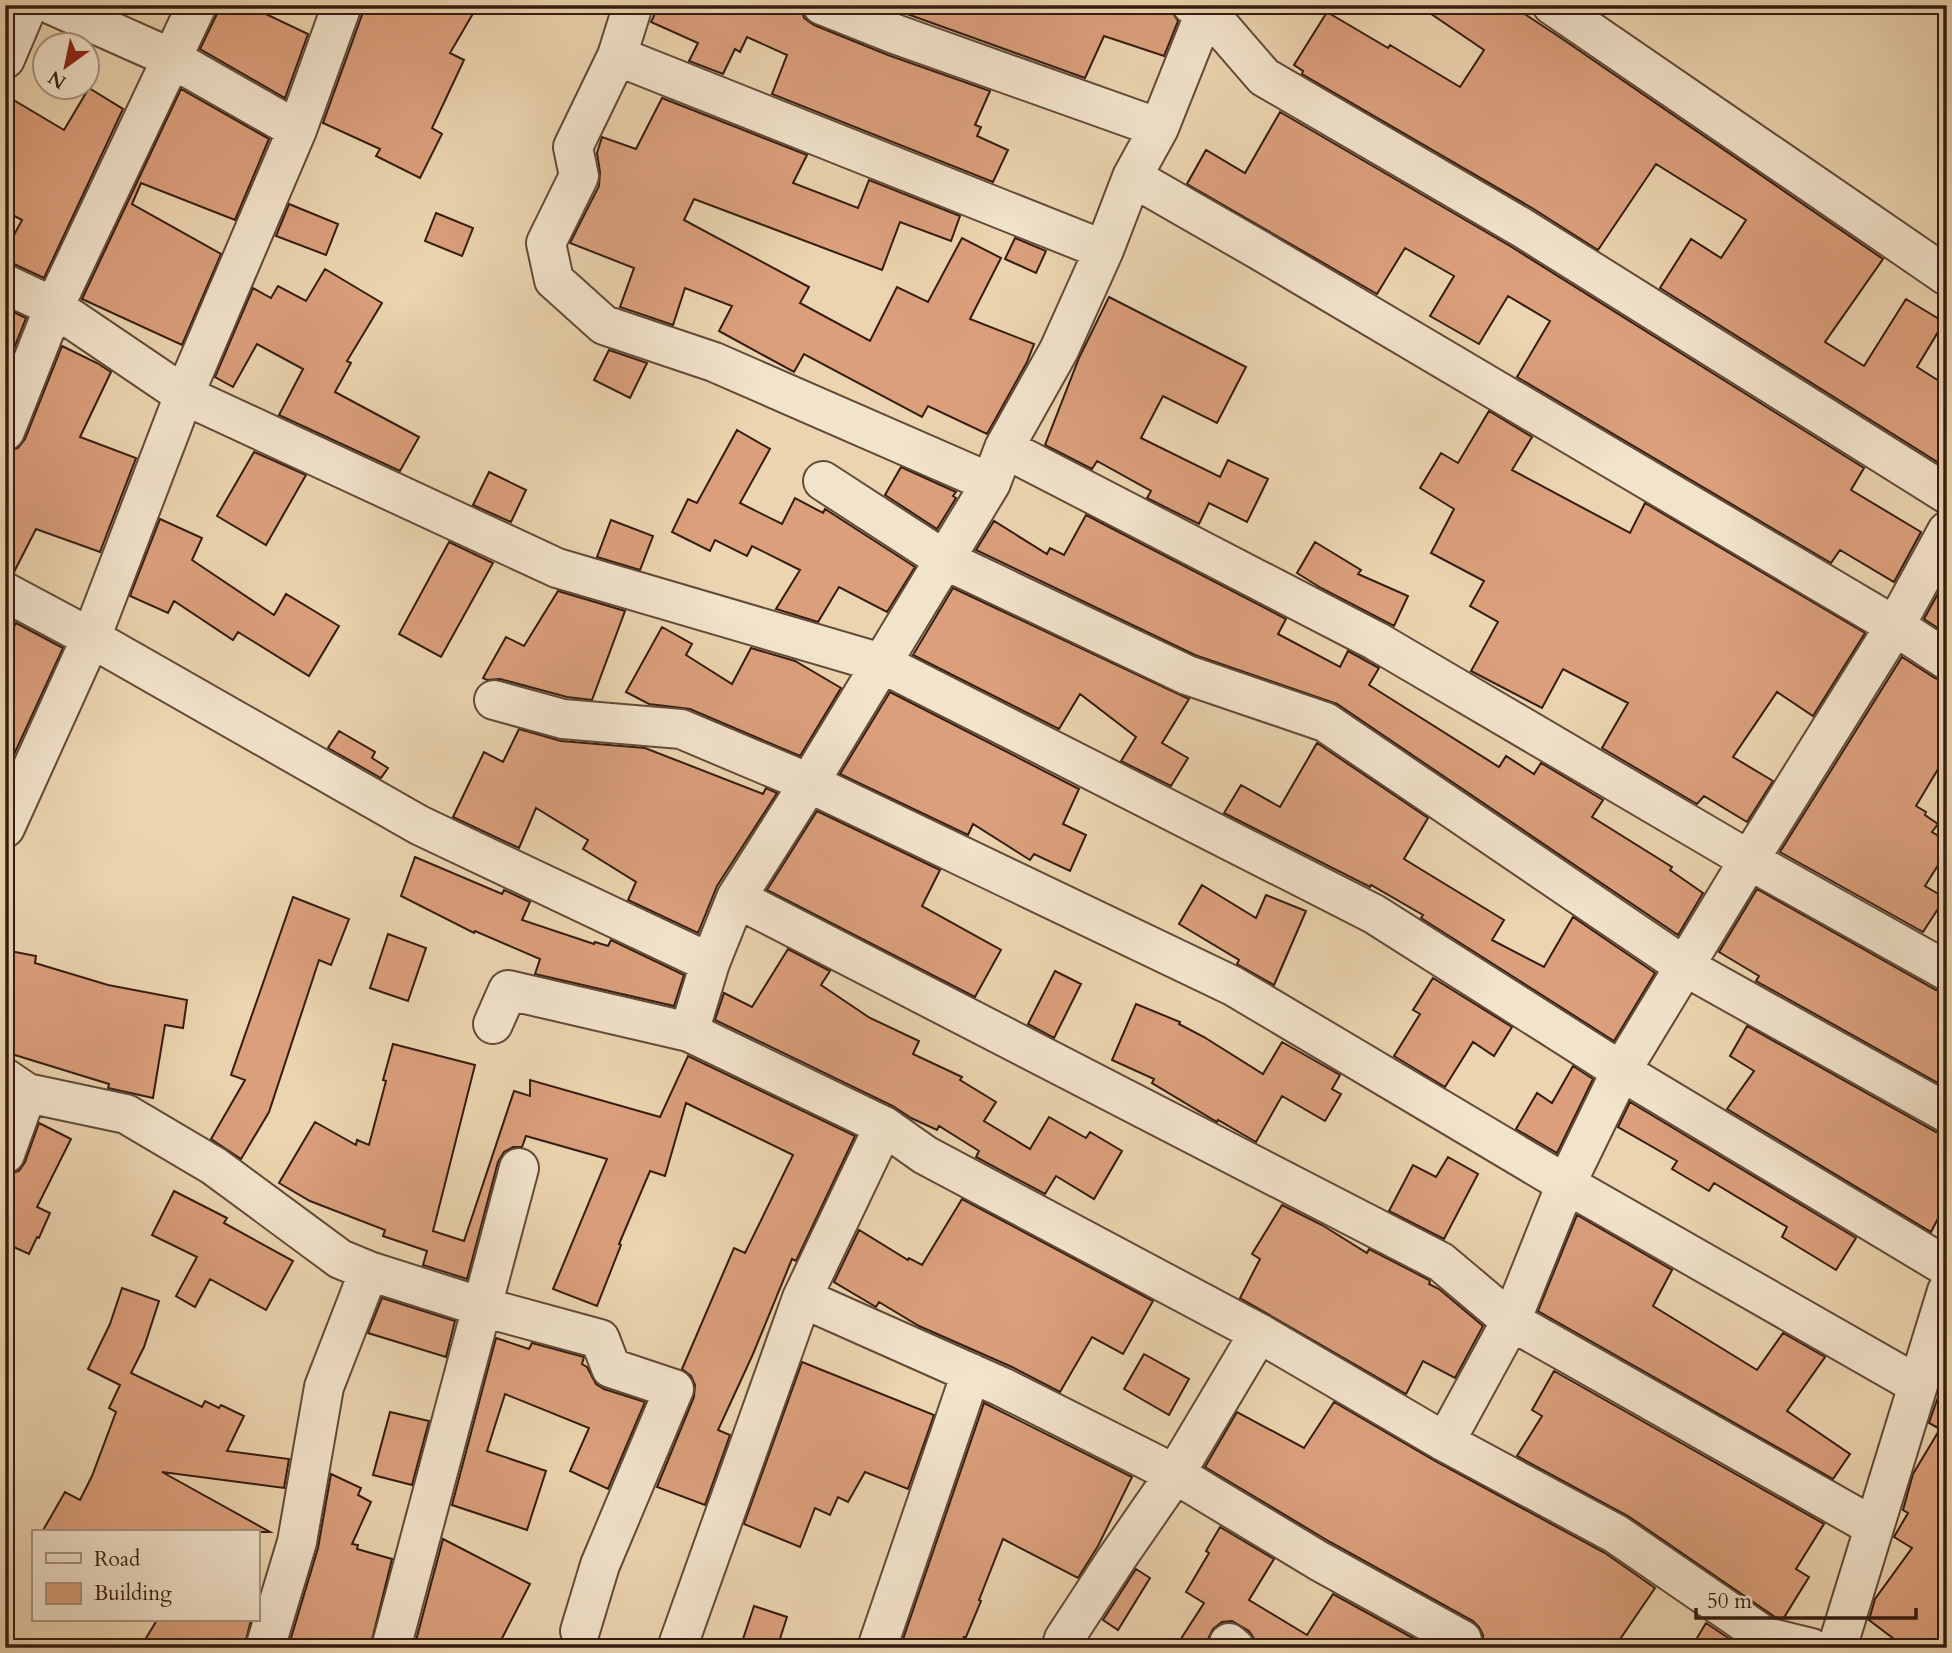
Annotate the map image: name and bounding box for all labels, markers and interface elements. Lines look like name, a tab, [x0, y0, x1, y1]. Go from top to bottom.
north arrow	[32, 32, 102, 102]
text: N	[43, 64, 71, 95]
legend	[32, 1530, 259, 1622]
text: Road	[94, 1545, 140, 1574]
scale bar	[1696, 1576, 1917, 1620]
text: Building	[94, 1579, 172, 1608]
text: 50 m	[1707, 1587, 1752, 1616]

